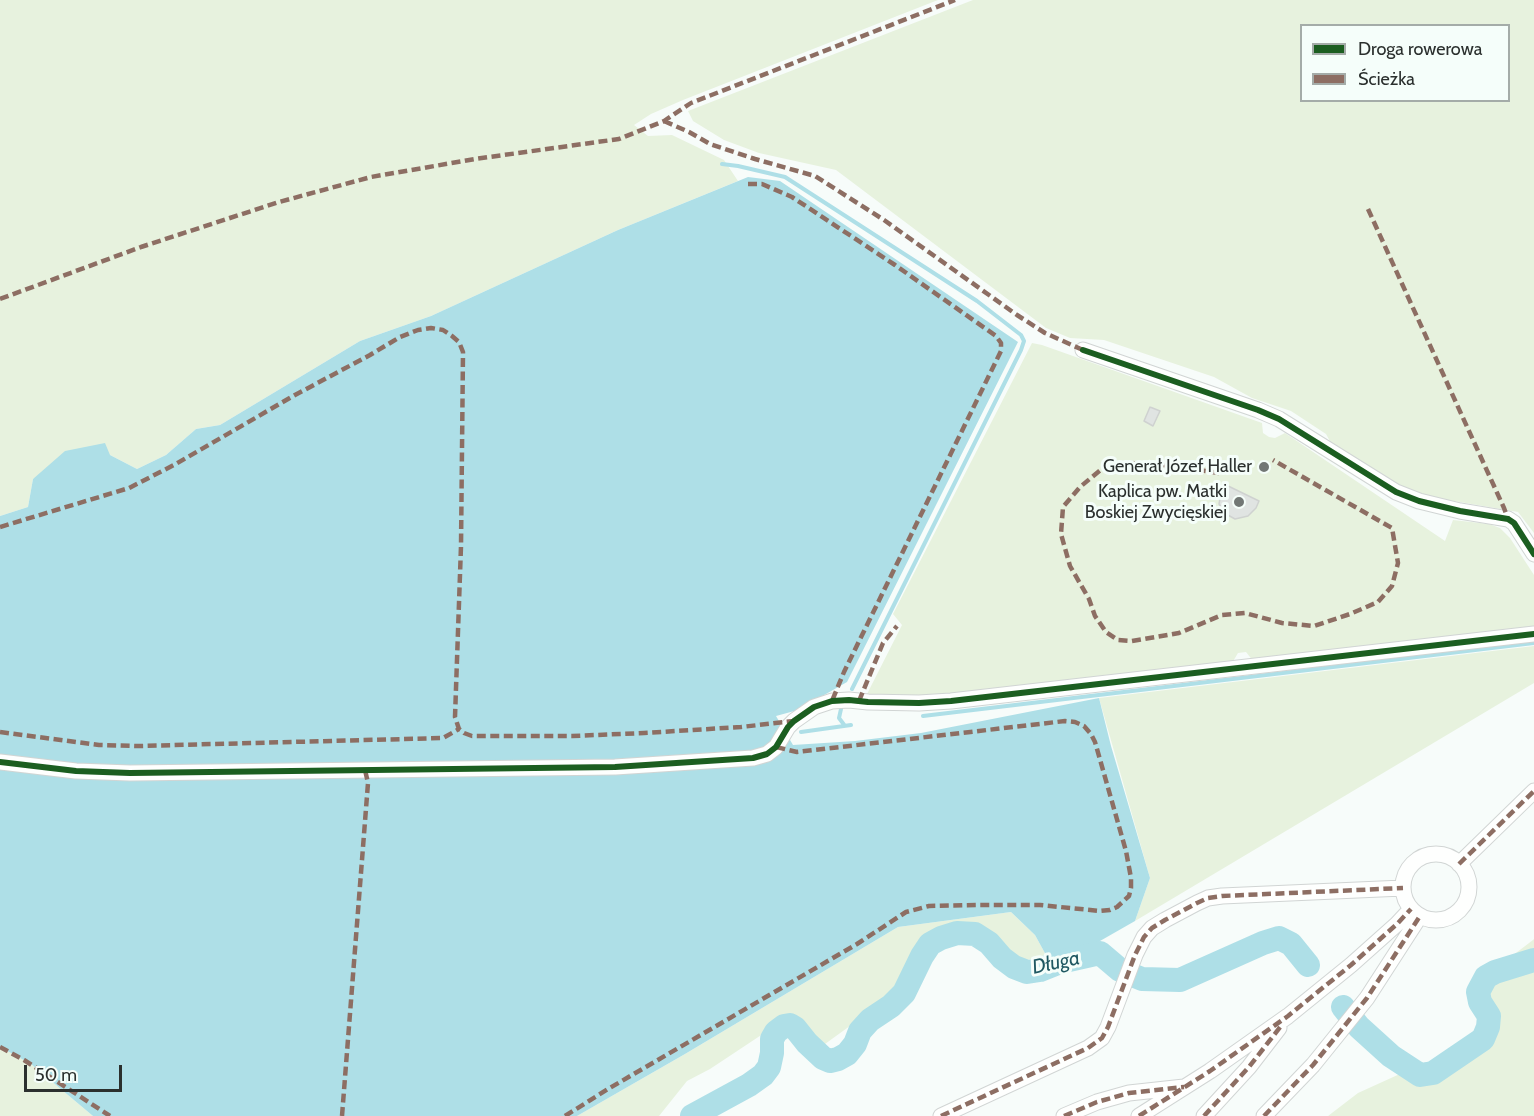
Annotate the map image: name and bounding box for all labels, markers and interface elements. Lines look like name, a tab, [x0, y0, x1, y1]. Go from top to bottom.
legend	[1300, 24, 1510, 102]
text: Droga rowerowa	[1358, 38, 1482, 60]
text: Ścieżka	[1358, 68, 1415, 90]
place label: Generał Józef Haller	[1103, 456, 1252, 478]
marker: Generał Józef Haller	[1257, 460, 1271, 474]
place label: Kaplica pw. Matki Boskiej Zwycięskiej	[1085, 481, 1227, 524]
marker: Kaplica pw. Matki Boskiej Zwycięskiej	[1232, 495, 1246, 509]
water label: Długa	[1030, 946, 1082, 980]
scale bar	[27, 1053, 124, 1091]
text: 50 m	[35, 1064, 77, 1086]

